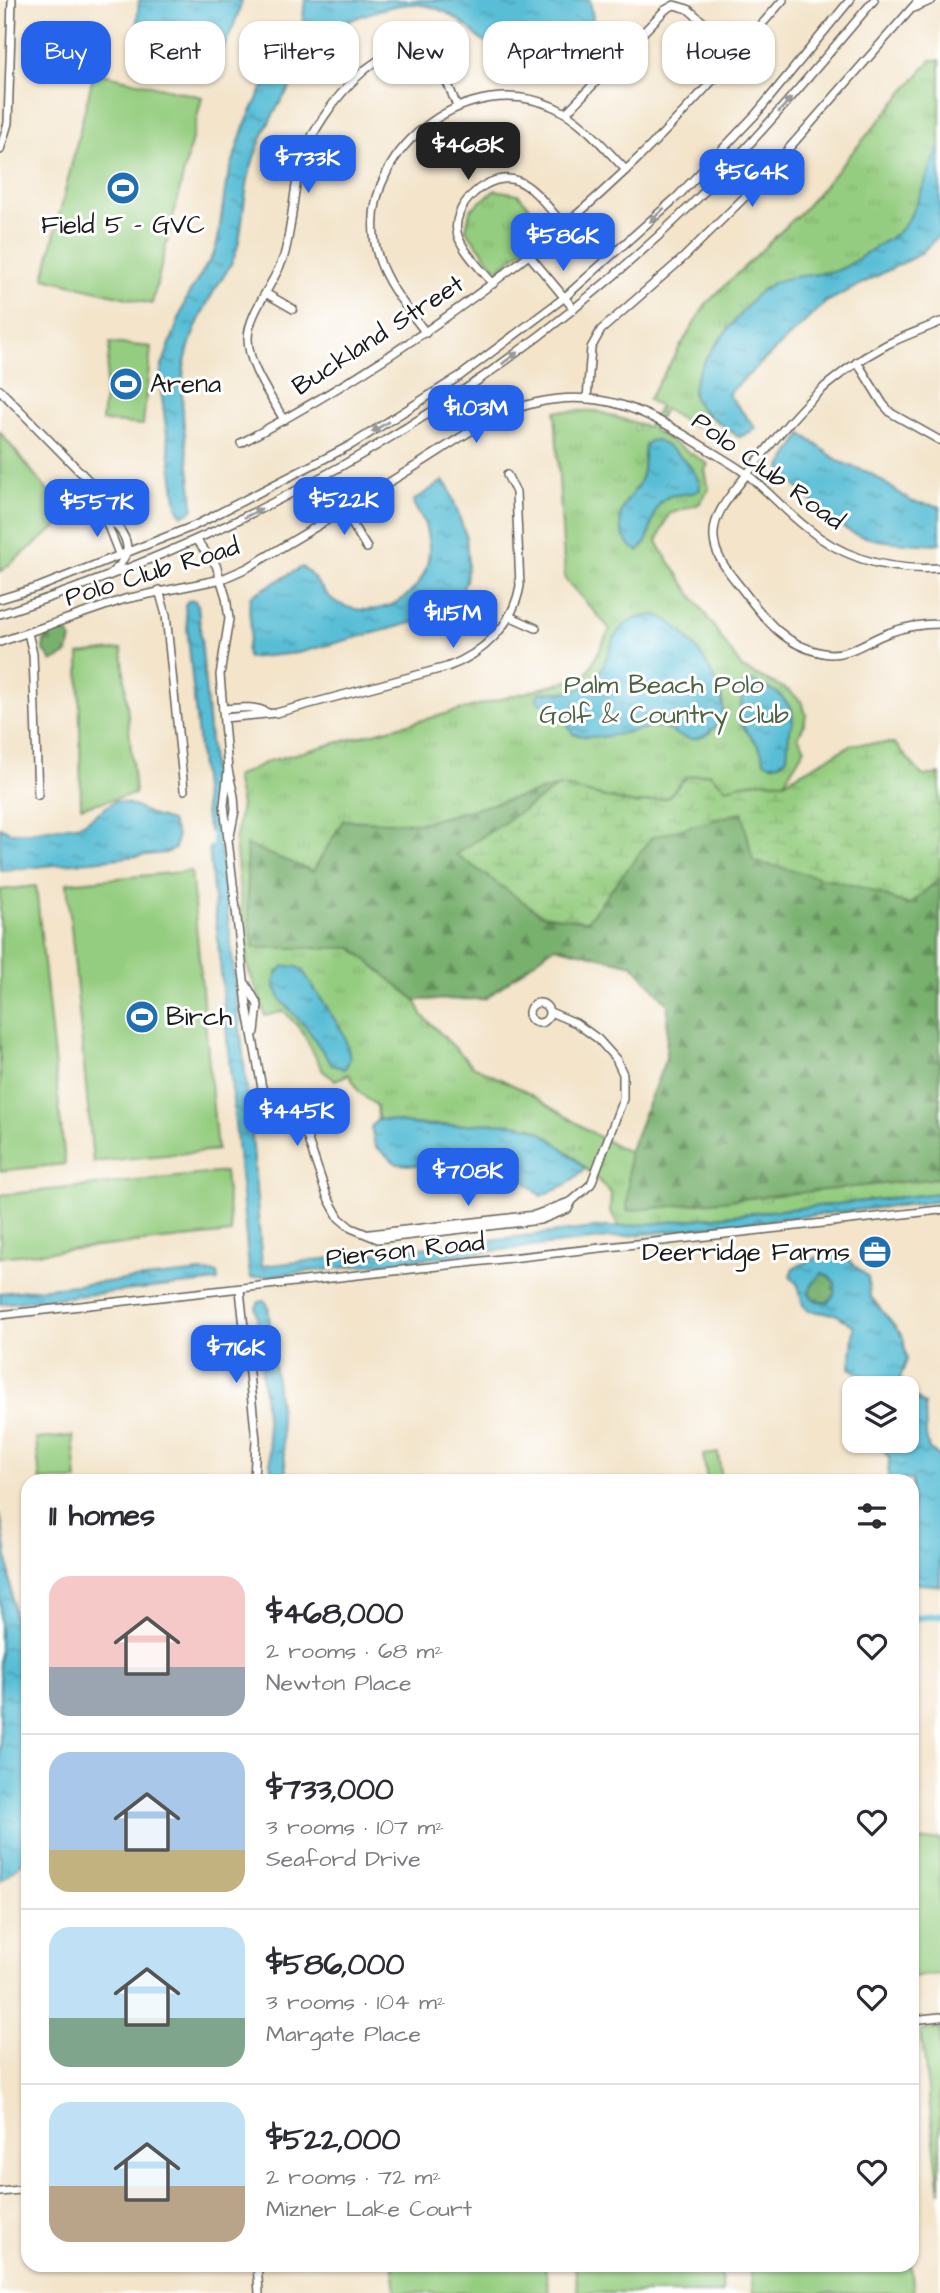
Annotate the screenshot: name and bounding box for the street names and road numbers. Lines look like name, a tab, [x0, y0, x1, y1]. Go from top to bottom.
street label: Buckland Street	[285, 266, 471, 404]
street label: Polo Club Road	[684, 403, 852, 539]
street label: Polo Club Road	[60, 528, 244, 616]
street label: Pierson Road	[324, 1224, 486, 1276]

